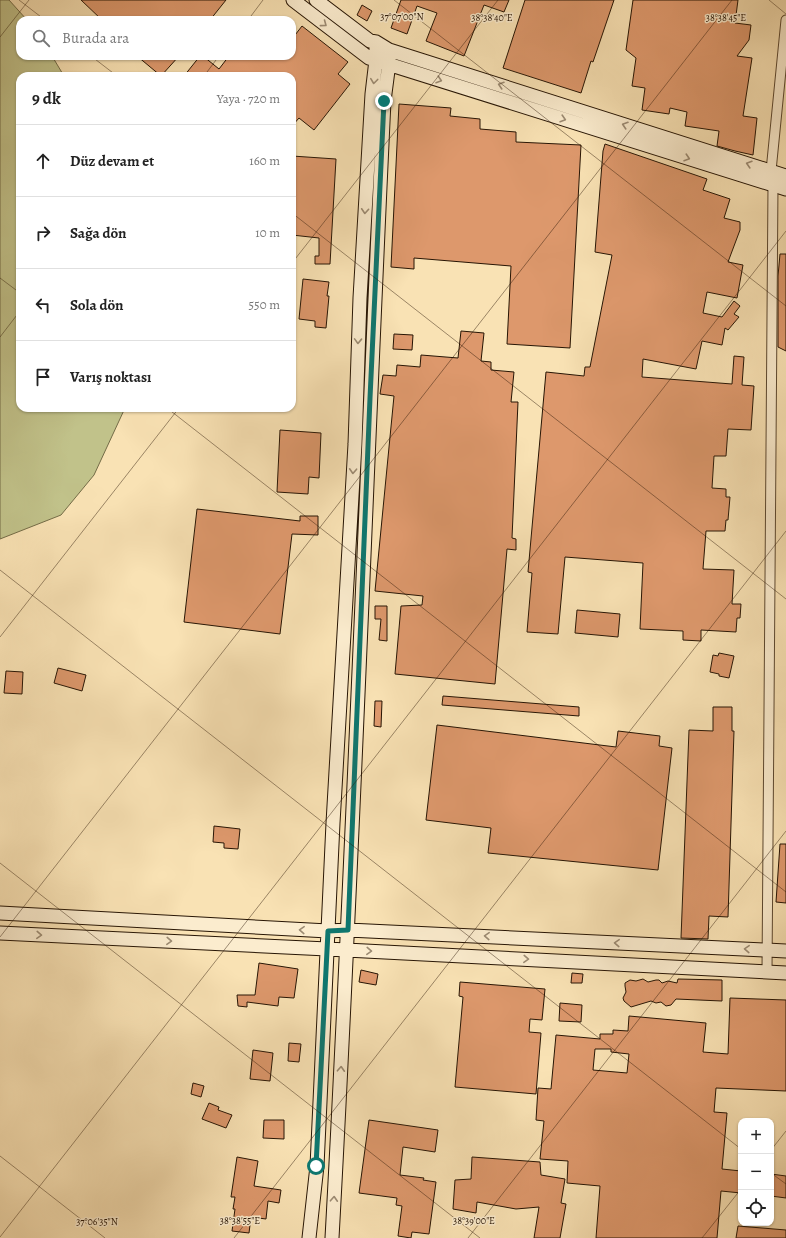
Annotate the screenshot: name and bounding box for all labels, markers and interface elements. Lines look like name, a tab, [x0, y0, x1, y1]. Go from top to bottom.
text: 37°07'00"N	[380, 10, 424, 23]
text: 38°38'40"E	[471, 11, 513, 24]
text: 38°38'45"E	[706, 11, 746, 24]
search box	[16, 16, 296, 60]
one-way arrow	[320, 19, 327, 26]
icon: search	[30, 27, 52, 49]
text: Burada ara	[62, 28, 129, 48]
one-way arrow	[435, 76, 442, 84]
one-way arrow	[370, 78, 379, 84]
one-way arrow	[498, 82, 505, 90]
text: 9 dk	[32, 87, 61, 110]
text: Yaya · 720 m	[217, 90, 280, 107]
route end	[375, 92, 393, 110]
one-way arrow	[560, 114, 567, 123]
one-way arrow	[621, 121, 628, 130]
icon: ahead	[32, 150, 54, 172]
text: Düz devam et	[70, 151, 154, 171]
text: 160 m	[249, 152, 280, 169]
one-way arrow	[684, 153, 691, 162]
one-way arrow	[745, 160, 752, 169]
one-way arrow	[361, 208, 370, 214]
icon: right	[32, 222, 54, 244]
text: Sağa dön	[70, 223, 126, 243]
text: 10 m	[255, 224, 280, 241]
icon: left	[32, 294, 54, 316]
text: Sola dön	[70, 295, 123, 315]
text: 550 m	[249, 296, 280, 313]
one-way arrow	[354, 338, 363, 344]
icon: arrive	[32, 366, 54, 388]
text: Varış noktası	[70, 367, 151, 387]
one-way arrow	[349, 468, 358, 474]
one-way arrow	[299, 925, 305, 934]
one-way arrow	[36, 930, 42, 939]
one-way arrow	[484, 932, 490, 941]
one-way arrow	[166, 937, 172, 945]
one-way arrow	[614, 938, 620, 947]
one-way arrow	[744, 944, 750, 953]
one-way arrow	[366, 947, 372, 955]
one-way arrow	[523, 955, 529, 964]
one-way arrow	[337, 1066, 345, 1072]
map controls	[738, 1118, 774, 1226]
button: +	[738, 1118, 774, 1154]
button: −	[738, 1154, 774, 1190]
route start	[307, 1157, 325, 1175]
button: locate	[738, 1190, 774, 1226]
one-way arrow	[330, 1196, 338, 1202]
text: 38°38'55"E	[220, 1214, 260, 1227]
text: 38°39'00"E	[453, 1214, 495, 1227]
text: 37°06'35"N	[76, 1215, 118, 1228]

